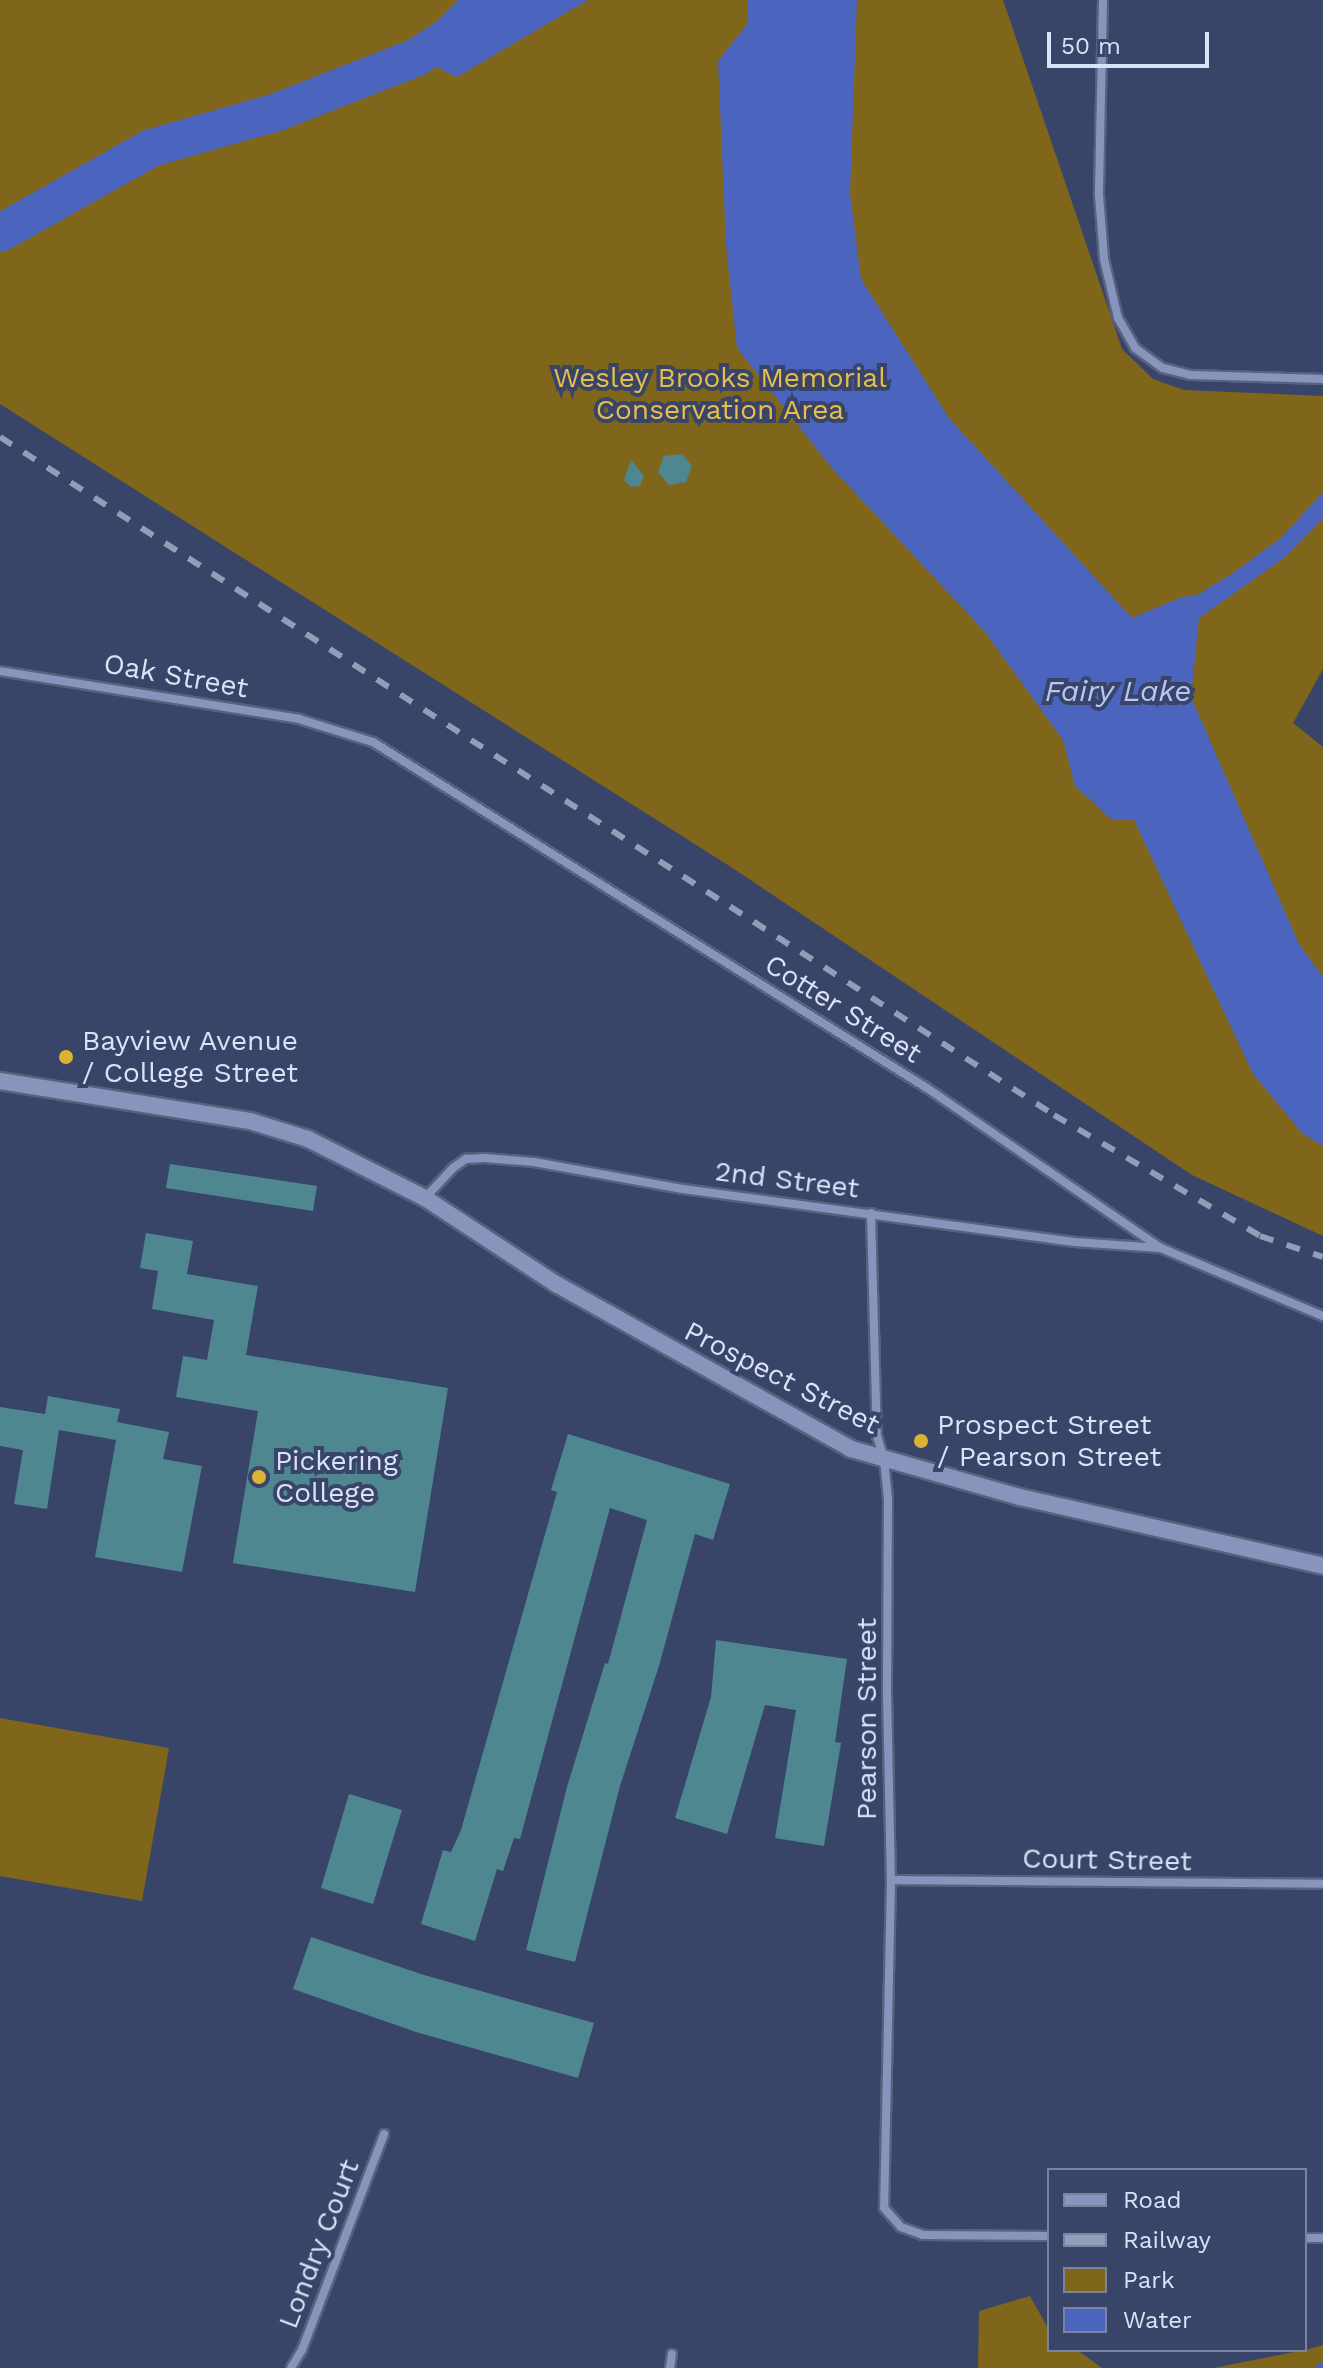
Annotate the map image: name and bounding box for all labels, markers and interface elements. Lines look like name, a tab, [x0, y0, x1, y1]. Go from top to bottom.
scale bar	[1051, 16, 1213, 66]
text: 50 m	[1061, 32, 1121, 60]
park label: Wesley Brooks Memorial Conservation Area	[553, 361, 887, 427]
street label: Oak Street	[101, 647, 251, 705]
water label: Fairy Lake	[1044, 673, 1192, 709]
street label: Cotter Street	[758, 947, 928, 1071]
place label: Bayview Avenue / College Street	[82, 1024, 300, 1090]
marker: Bayview Avenue / College Street	[57, 1048, 75, 1066]
street label: 2nd Street	[713, 1154, 861, 1206]
street label: Prospect Street	[679, 1314, 885, 1442]
place label: Prospect Street / Pearson Street	[937, 1408, 1161, 1474]
marker: Prospect Street / Pearson Street	[912, 1432, 930, 1450]
place label: Pickering College	[275, 1444, 398, 1510]
marker: Pickering College	[250, 1468, 268, 1486]
street label: Pearson Street	[850, 1618, 884, 1820]
street label: Court Street	[1022, 1842, 1192, 1878]
street label: Londry Court	[271, 2154, 367, 2334]
legend	[1047, 2168, 1307, 2352]
text: Road	[1123, 2186, 1182, 2214]
text: Railway	[1123, 2226, 1211, 2254]
text: Park	[1123, 2266, 1175, 2294]
text: Water	[1123, 2306, 1192, 2334]

